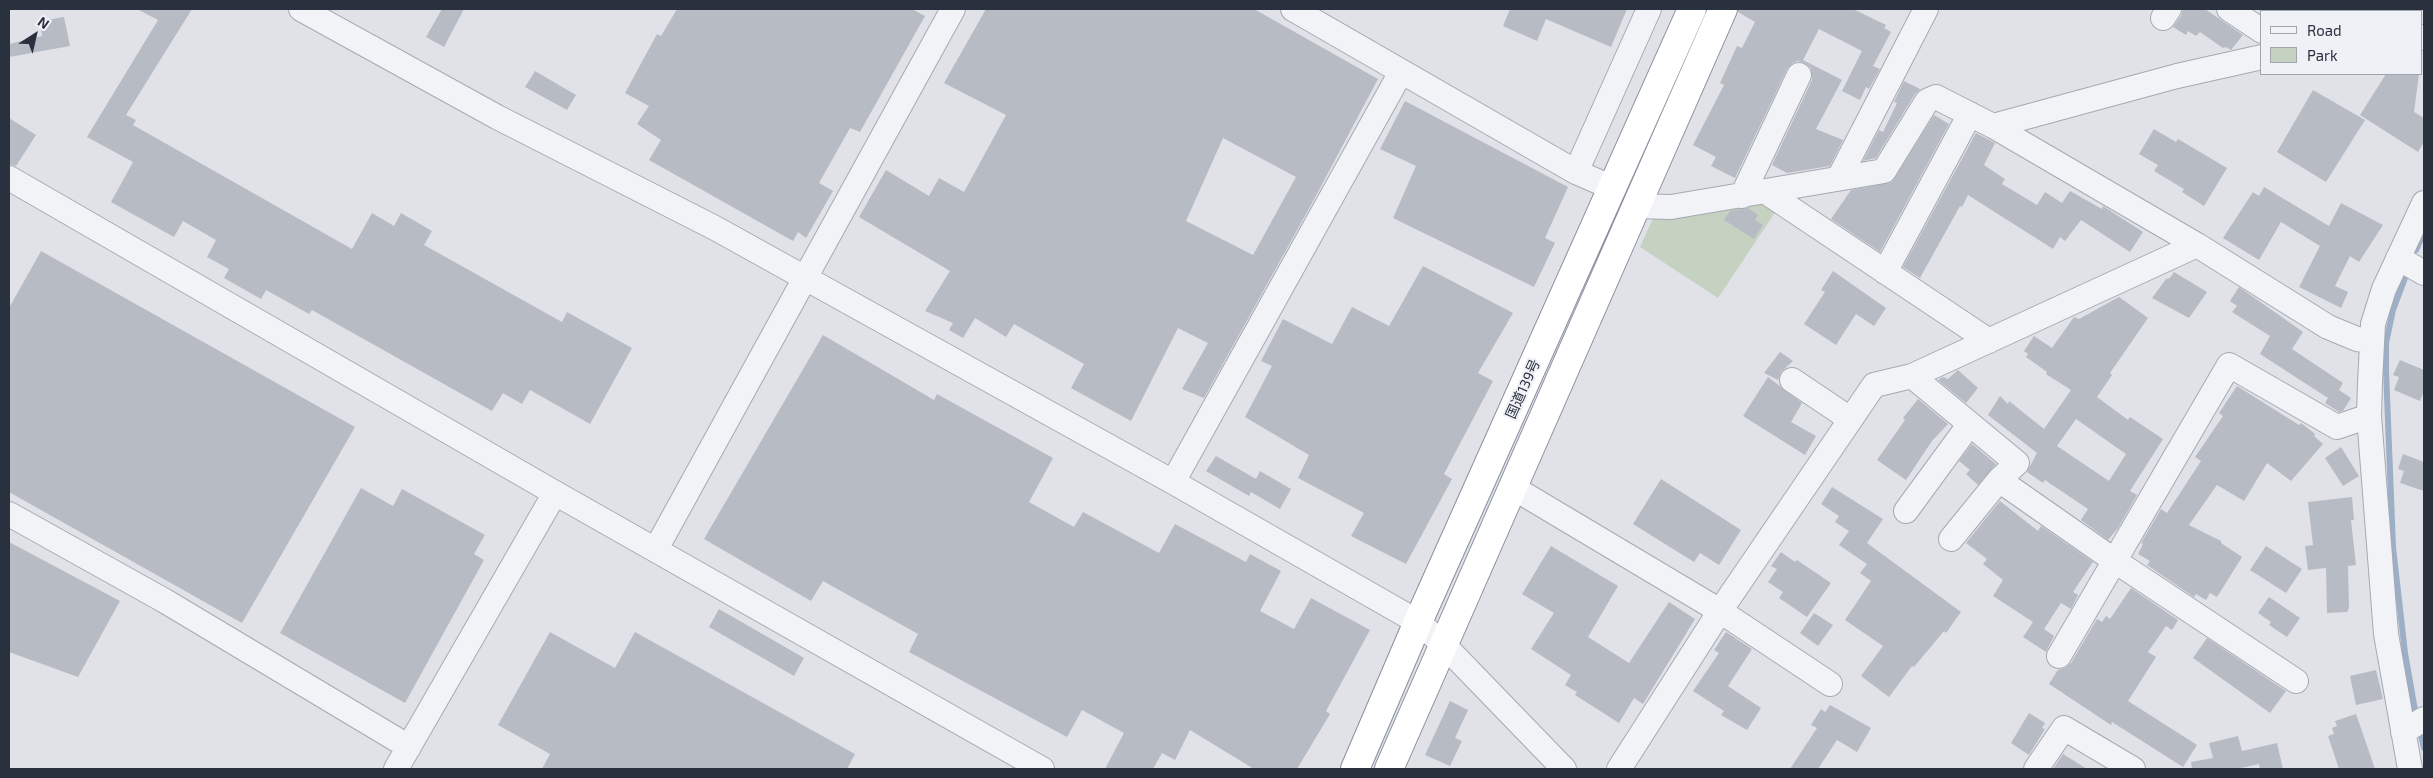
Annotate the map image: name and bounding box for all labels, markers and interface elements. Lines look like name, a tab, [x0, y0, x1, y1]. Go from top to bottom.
north arrow	[10, 10, 60, 60]
legend	[2260, 10, 2423, 75]
text: N	[35, 12, 53, 32]
text: Road	[2307, 21, 2342, 39]
text: Park	[2307, 46, 2338, 64]
street label: 国道139号	[1502, 357, 1544, 421]

